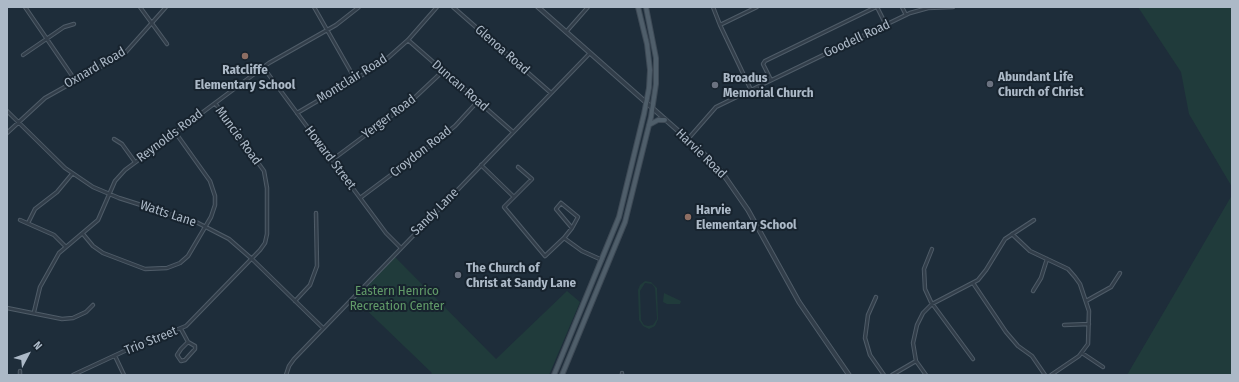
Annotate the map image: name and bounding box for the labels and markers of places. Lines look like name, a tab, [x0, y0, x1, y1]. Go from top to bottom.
marker: Ratcliffe Elementary School	[240, 51, 250, 61]
place label: Ratcliffe Elementary School	[195, 62, 295, 93]
place label: Abundant Life Church of Christ	[998, 69, 1084, 100]
place label: Broadus Memorial Church	[723, 70, 814, 101]
marker: Abundant Life Church of Christ	[985, 79, 995, 89]
marker: Broadus Memorial Church	[710, 80, 720, 90]
place label: Harvie Elementary School	[696, 202, 797, 233]
marker: Harvie Elementary School	[683, 212, 693, 222]
place label: The Church of Christ at Sandy Lane	[466, 260, 576, 291]
marker: The Church of Christ at Sandy Lane	[453, 270, 463, 280]

